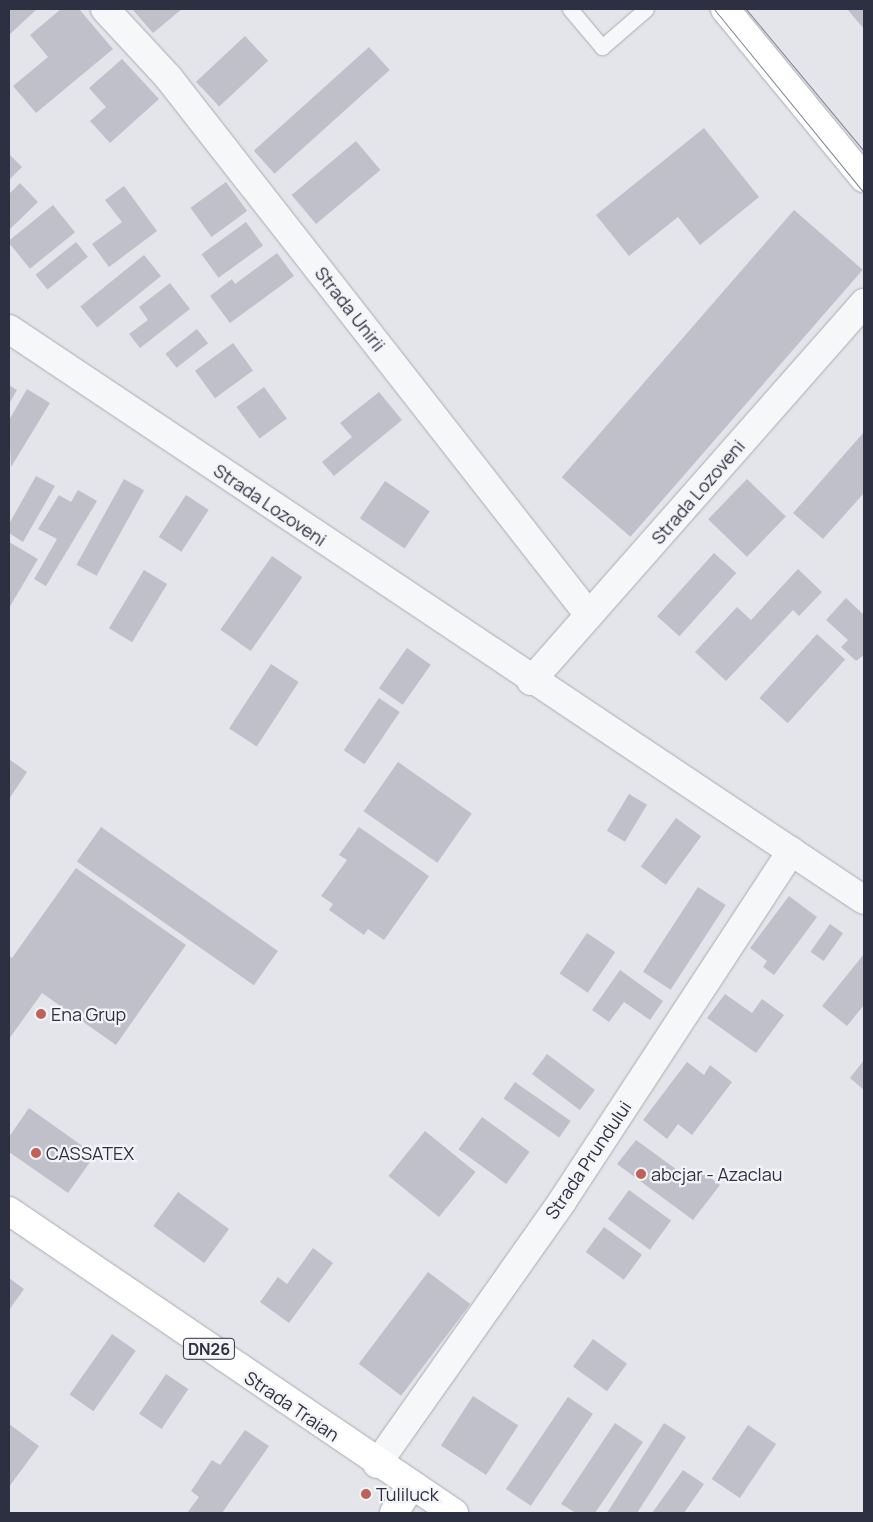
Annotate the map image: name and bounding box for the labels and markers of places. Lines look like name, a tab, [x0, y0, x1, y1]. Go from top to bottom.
place label: Ena Grup	[51, 1003, 126, 1025]
marker: Ena Grup	[35, 1008, 47, 1020]
place label: CASSATEX	[46, 1142, 134, 1164]
marker: CASSATEX	[30, 1147, 42, 1159]
place label: abcjar - Azaclau	[651, 1163, 782, 1185]
marker: abcjar - Azaclau	[635, 1168, 647, 1180]
place label: Tuliluck	[376, 1483, 439, 1505]
marker: Tuliluck	[360, 1488, 372, 1500]

